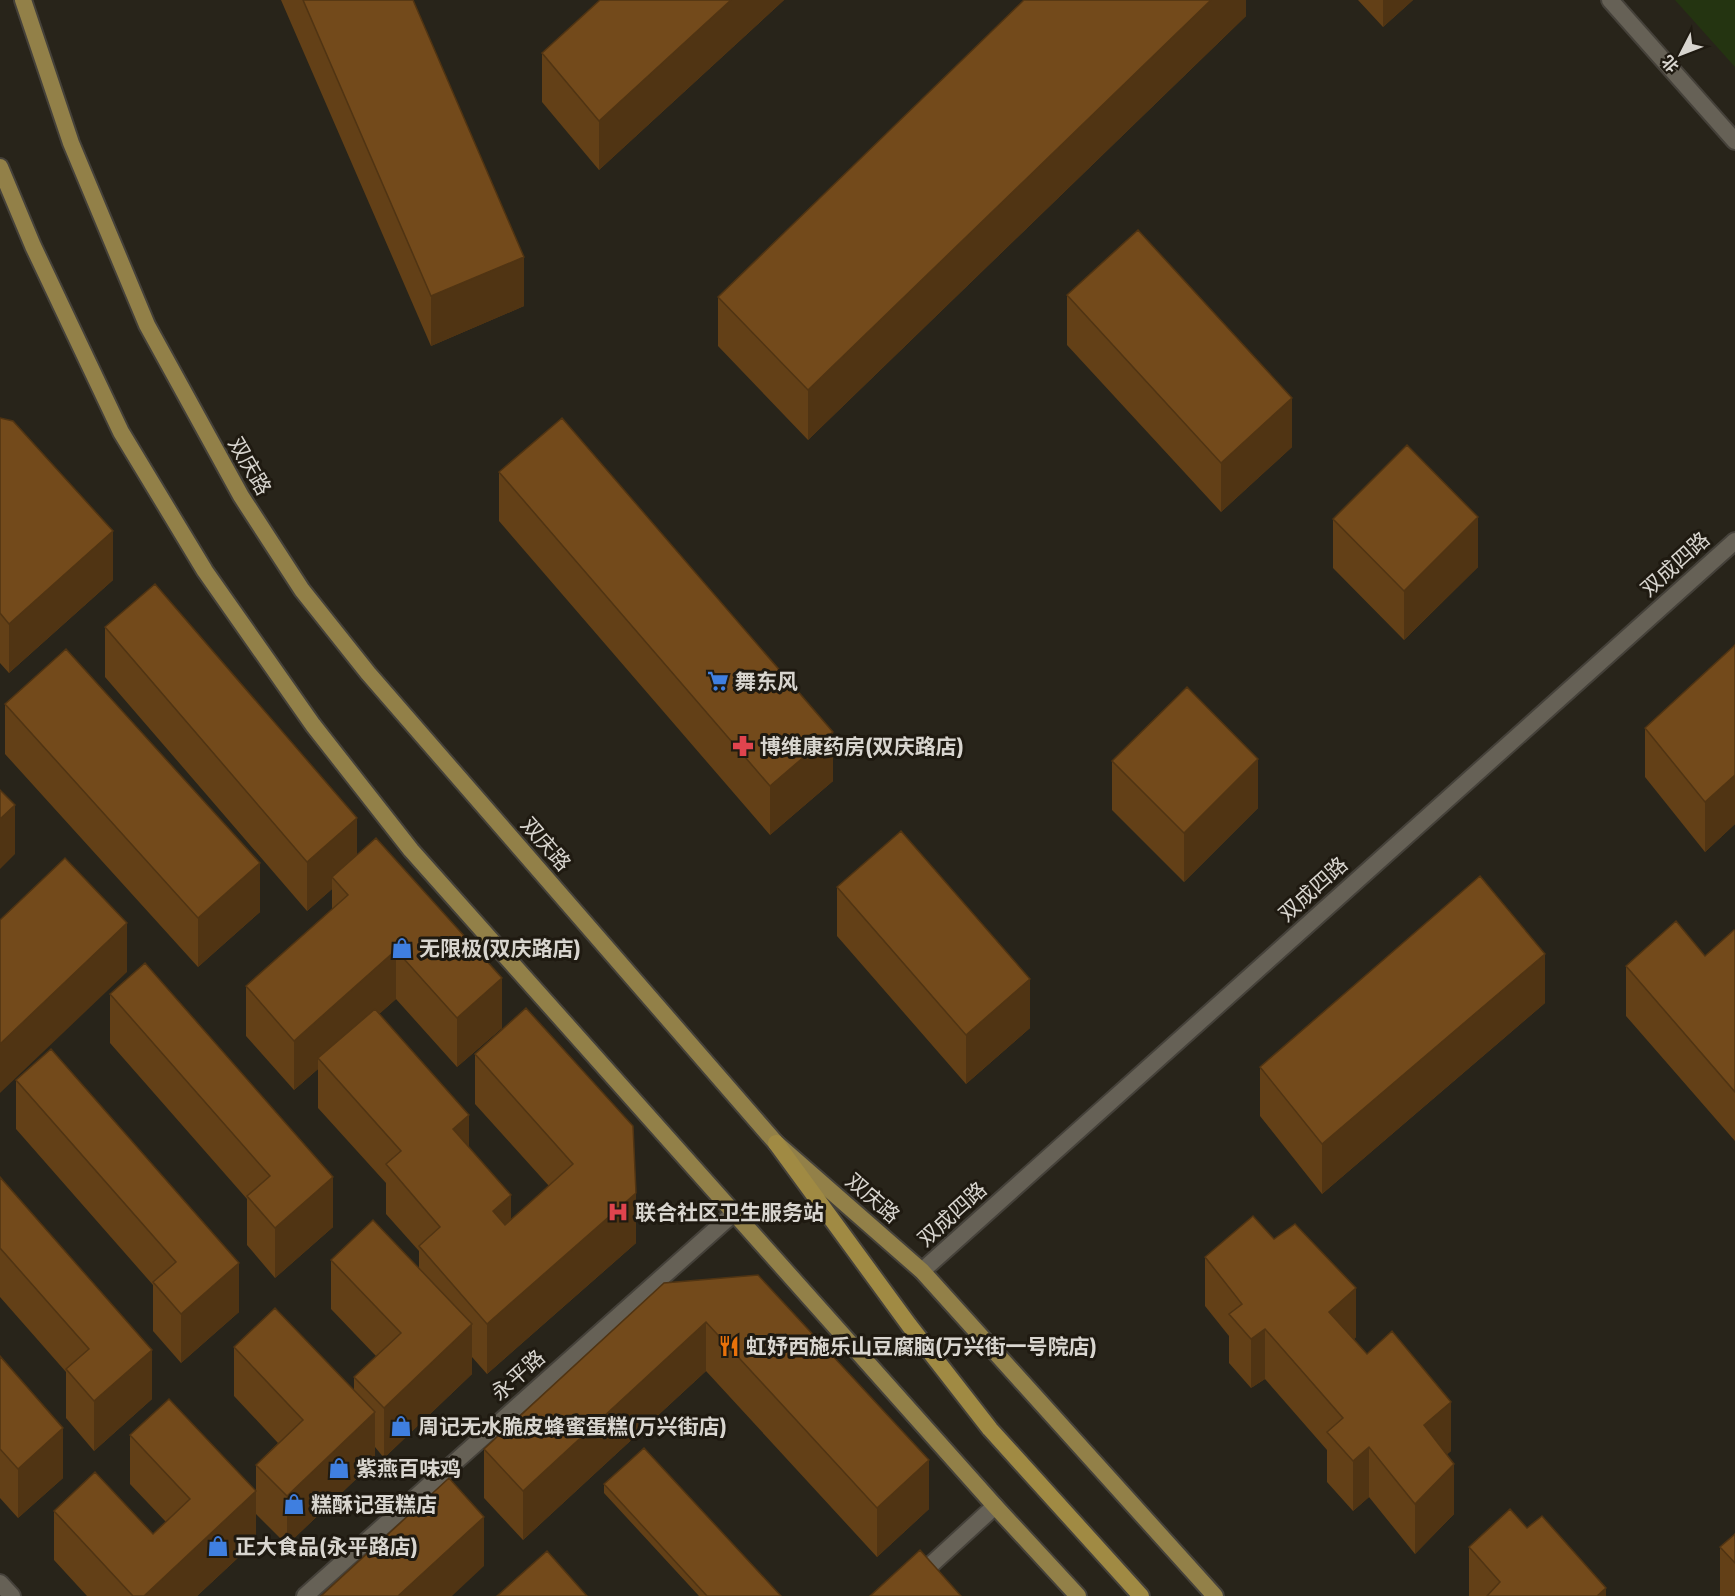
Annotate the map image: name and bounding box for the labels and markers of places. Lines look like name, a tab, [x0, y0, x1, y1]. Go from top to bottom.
supermarket icon: 舞东风	[706, 669, 730, 693]
place label: 舞东风	[735, 669, 798, 694]
pharmacy icon: 博维康药房(双庆路店)	[731, 734, 755, 758]
place label: 博维康药房(双庆路店)	[760, 734, 964, 759]
shop icon: 无限极(双庆路店)	[390, 936, 414, 960]
place label: 无限极(双庆路店)	[419, 936, 581, 961]
hospital icon: 联合社区卫生服务站	[606, 1200, 630, 1224]
place label: 联合社区卫生服务站	[635, 1200, 824, 1225]
restaurant icon: 虹妤西施乐山豆腐脑(万兴街一号院店)	[717, 1334, 741, 1358]
place label: 虹妤西施乐山豆腐脑(万兴街一号院店)	[746, 1334, 1097, 1359]
shop icon: 周记无水脆皮蜂蜜蛋糕(万兴街店)	[389, 1414, 413, 1438]
place label: 周记无水脆皮蜂蜜蛋糕(万兴街店)	[418, 1414, 727, 1439]
shop icon: 紫燕百味鸡	[327, 1456, 351, 1480]
place label: 紫燕百味鸡	[356, 1456, 461, 1481]
shop icon: 糕酥记蛋糕店	[282, 1492, 306, 1516]
place label: 糕酥记蛋糕店	[311, 1492, 437, 1517]
shop icon: 正大食品(永平路店)	[206, 1534, 230, 1558]
place label: 正大食品(永平路店)	[235, 1534, 418, 1559]

